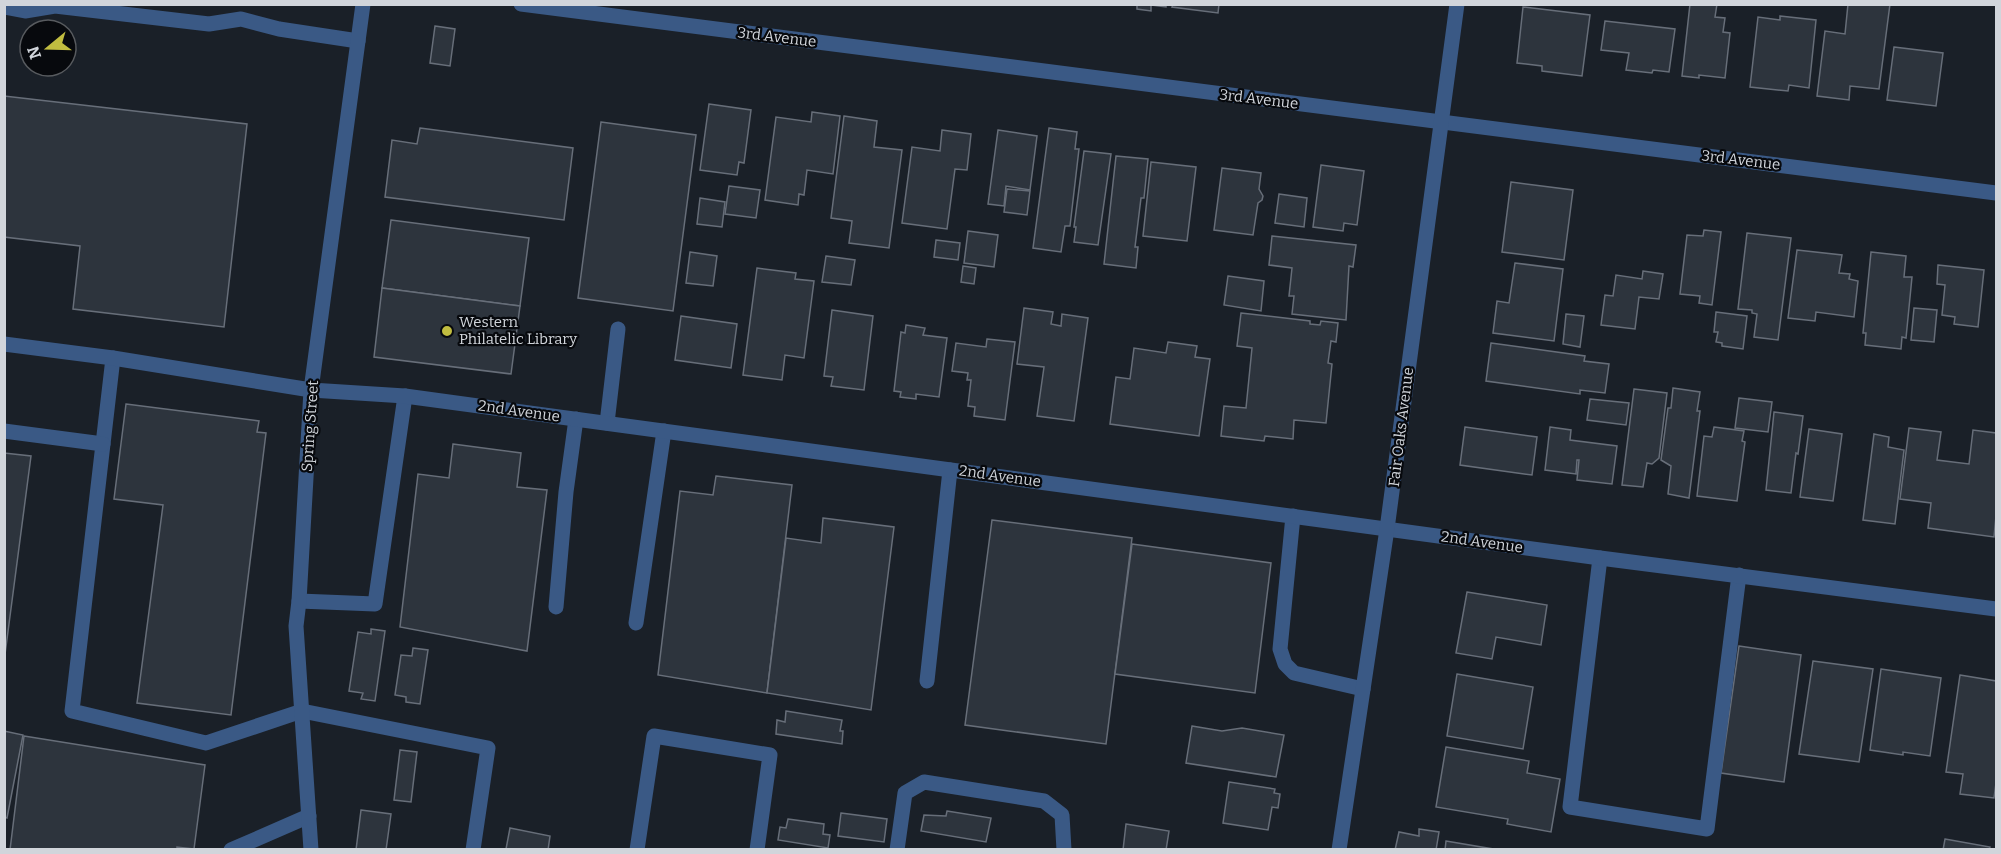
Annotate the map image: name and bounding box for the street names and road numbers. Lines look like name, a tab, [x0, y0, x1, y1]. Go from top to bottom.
street label: 3rd Avenue	[737, 23, 817, 51]
street label: 3rd Avenue	[1219, 85, 1299, 113]
street label: 3rd Avenue	[1701, 146, 1781, 174]
street label: Fair Oaks Avenue	[1385, 366, 1417, 488]
street label: Spring Street	[298, 379, 322, 472]
street label: 2nd Avenue	[477, 396, 561, 426]
street label: 2nd Avenue	[958, 461, 1042, 491]
street label: 2nd Avenue	[1440, 527, 1524, 557]

